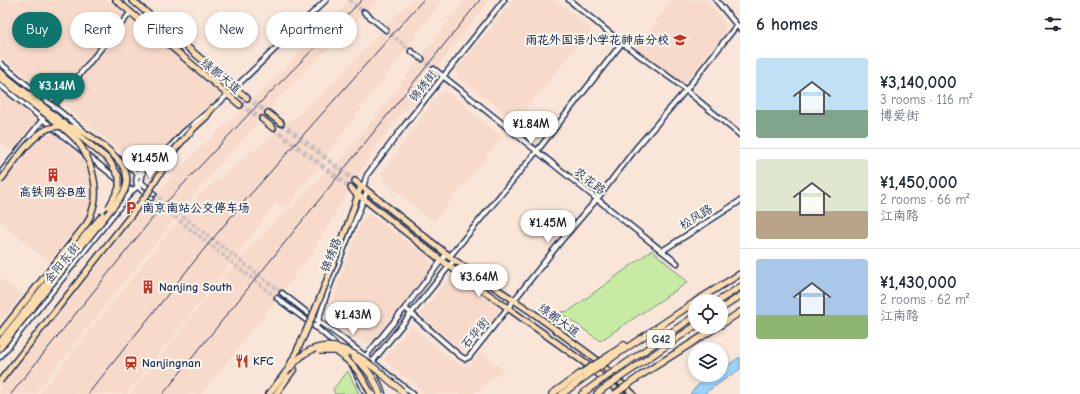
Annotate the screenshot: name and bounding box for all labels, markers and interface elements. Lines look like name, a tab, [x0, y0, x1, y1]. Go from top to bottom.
chip: Buy	[12, 12, 62, 48]
chip: Rent	[70, 12, 125, 48]
chip: Filters	[133, 12, 197, 48]
chip: New	[205, 12, 258, 48]
chip: Apartment	[266, 12, 357, 48]
icon: filters	[1042, 13, 1064, 35]
text: 6 homes	[756, 15, 818, 34]
school or university icon: 雨花外国语小学花神庙分校	[672, 32, 688, 48]
place label: 雨花外国语小学花神庙分校	[525, 33, 669, 47]
street label: 绿都大道	[198, 55, 244, 97]
street label: 锦绣街	[406, 68, 440, 104]
pin: ¥3.14M	[24, 73, 90, 107]
text: ¥3,140,000	[880, 73, 957, 92]
icon: home	[788, 74, 836, 122]
text: ¥3.14M	[39, 78, 75, 93]
text: 3 rooms · 116 m²	[880, 92, 972, 107]
text: 博爱街	[880, 108, 919, 123]
pin: ¥1.84M	[498, 111, 564, 145]
text: ¥1.84M	[512, 116, 550, 131]
pin: ¥1.45M	[117, 145, 183, 179]
text: ¥1.45M	[131, 150, 169, 165]
street label: 农花路	[572, 164, 608, 198]
building icon: 高铁网谷B座	[45, 167, 61, 183]
text: ¥1,450,000	[880, 173, 957, 192]
icon: home	[788, 175, 836, 223]
place label: 高铁网谷B座	[19, 185, 87, 199]
text: 2 rooms · 66 m²	[880, 192, 969, 207]
parking icon: 南京南站公交停车场	[123, 200, 139, 216]
place label: 南京南站公交停车场	[142, 201, 250, 215]
street label: 松风路	[677, 202, 715, 232]
text: 江南路	[880, 208, 919, 223]
pin: ¥1.45M	[515, 210, 581, 244]
text: ¥1.45M	[529, 215, 567, 230]
street label: 锦绣路	[318, 236, 344, 274]
street label: 金阳东街	[41, 240, 83, 286]
pin: ¥3.64M	[446, 264, 512, 298]
text: ¥3.64M	[460, 269, 498, 284]
text: ¥1,430,000	[880, 273, 957, 292]
icon: home	[788, 275, 836, 323]
building icon: Nanjing South	[140, 279, 156, 295]
place label: Nanjing South	[159, 280, 232, 294]
text: 2 rooms · 62 m²	[880, 292, 969, 307]
map controls	[688, 294, 728, 382]
button: locate	[688, 294, 728, 334]
street label: 绿都大道	[535, 300, 583, 340]
pin: ¥1.43M	[320, 302, 386, 336]
text: ¥1.43M	[335, 307, 371, 322]
text: 江南路	[880, 308, 919, 323]
street label: 石华街	[458, 315, 492, 351]
road number: G42	[647, 330, 675, 348]
button: layers	[688, 342, 728, 382]
restaurant icon: KFC	[234, 353, 250, 369]
place label: KFC	[253, 354, 273, 368]
station icon: Nanjingnan	[123, 355, 139, 371]
place label: Nanjingnan	[142, 356, 201, 370]

